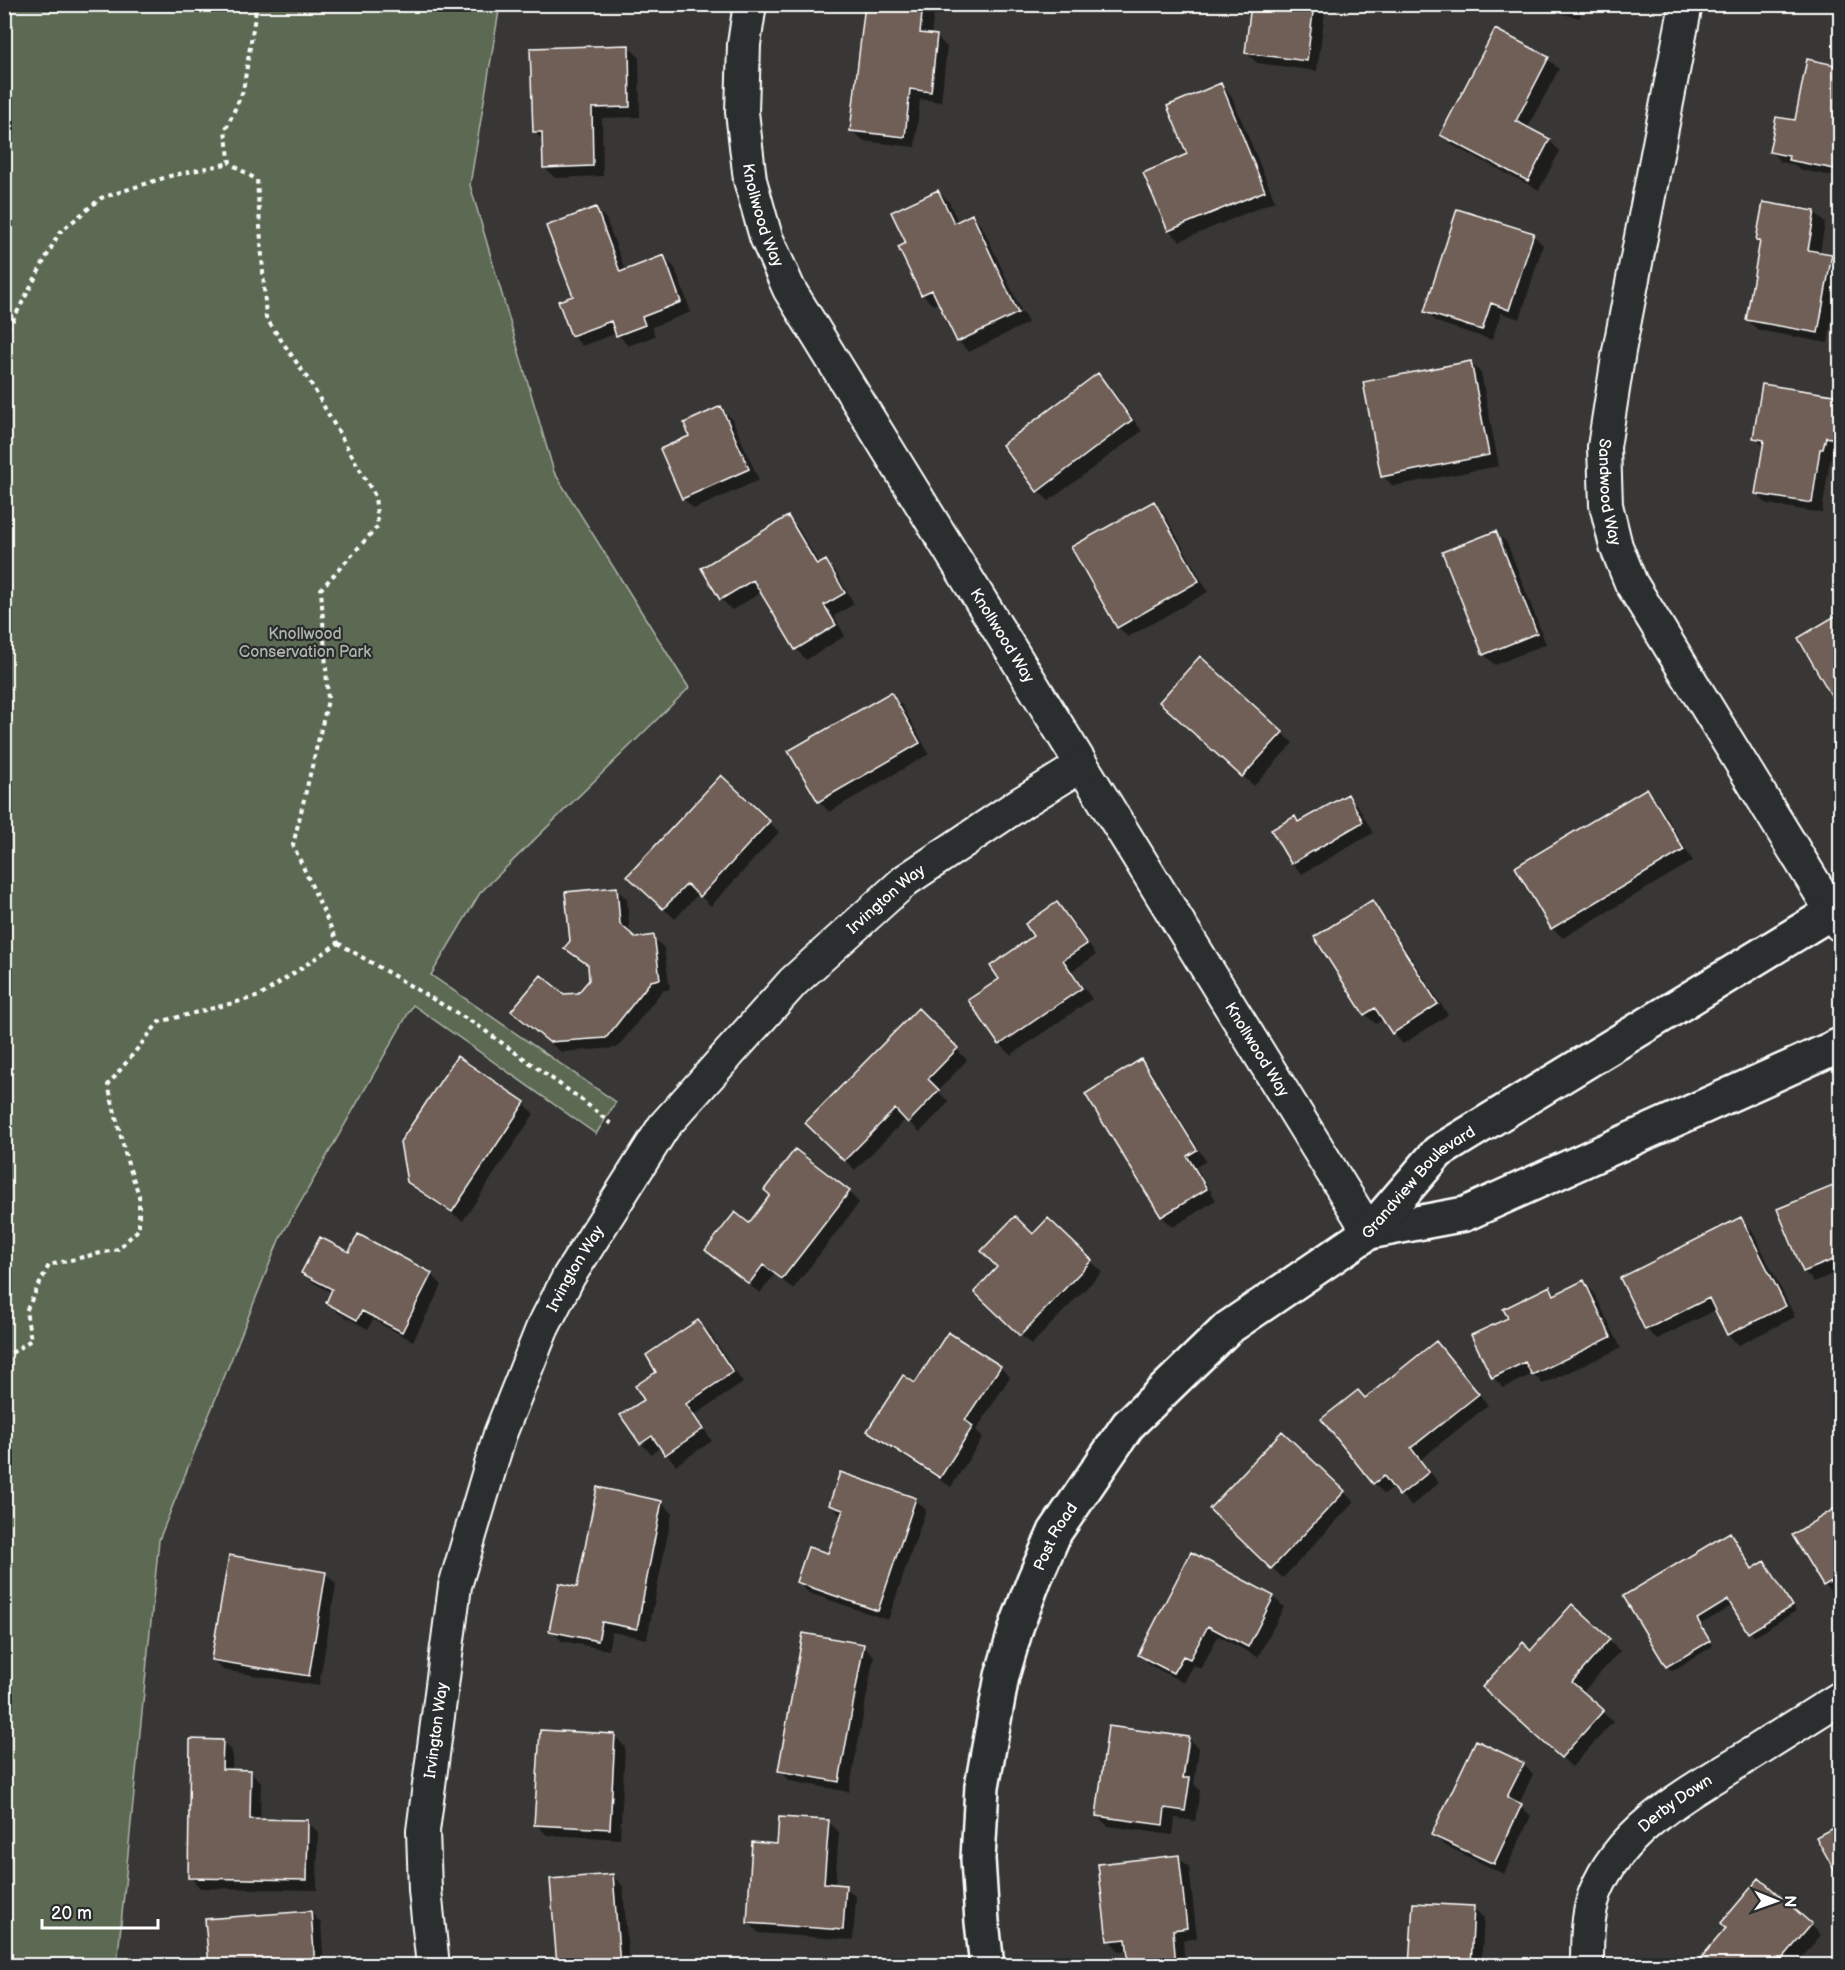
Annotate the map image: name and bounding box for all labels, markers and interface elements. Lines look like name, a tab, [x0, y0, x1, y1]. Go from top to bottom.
street label: Knollwood Way	[739, 162, 788, 270]
street label: Sandwood Way	[1594, 437, 1625, 548]
street label: Knollwood Way	[966, 585, 1039, 687]
park label: Knollwood Conservation Park	[239, 625, 371, 662]
street label: Irvington Way	[843, 860, 929, 938]
street label: Knollwood Way	[1221, 999, 1293, 1101]
street label: Grandview Boulevard	[1358, 1122, 1479, 1243]
street label: Irvington Way	[543, 1222, 608, 1315]
street label: Post Road	[1030, 1499, 1082, 1574]
street label: Irvington Way	[420, 1680, 452, 1779]
street label: Derby Down	[1634, 1771, 1716, 1836]
north arrow	[1746, 1871, 1806, 1931]
scale bar	[42, 1892, 158, 1930]
text: N	[1780, 1895, 1799, 1907]
text: 20 m	[51, 1903, 92, 1924]

